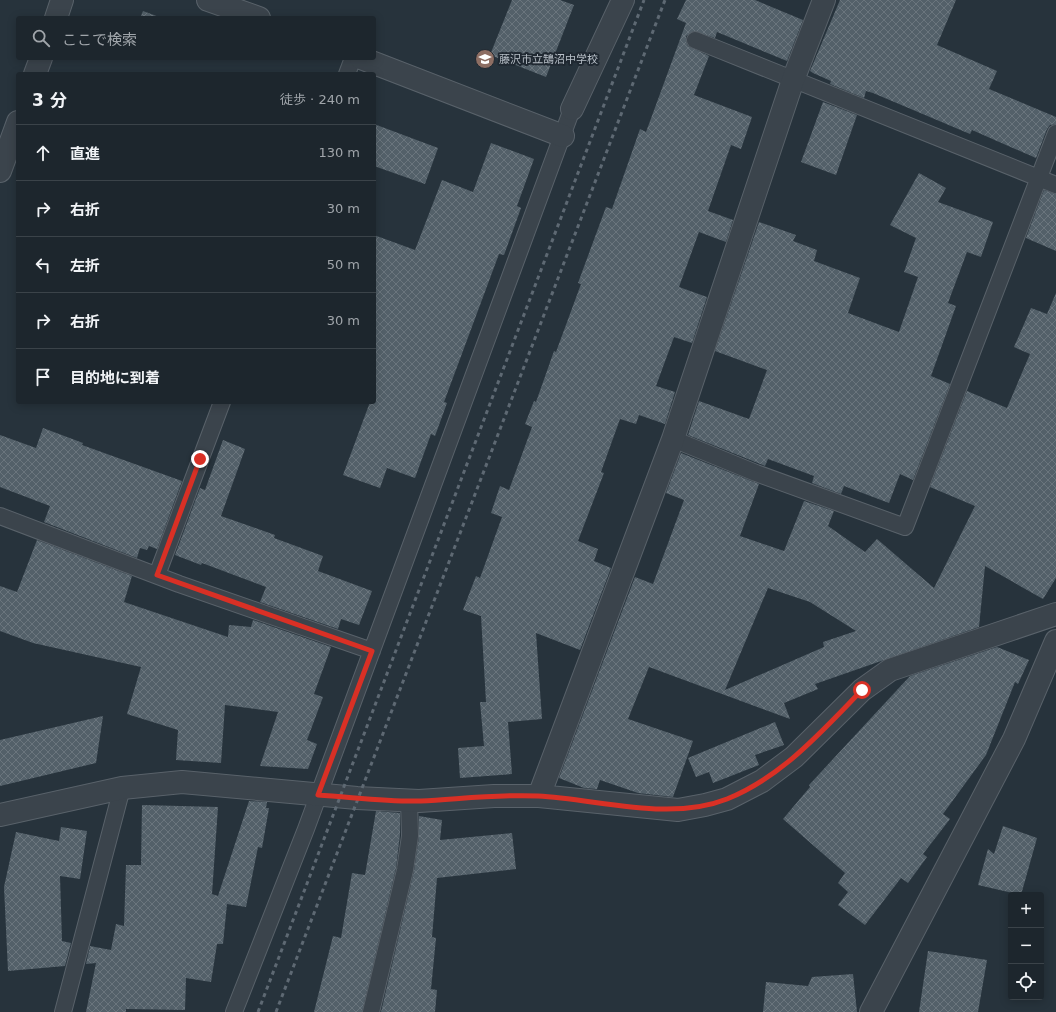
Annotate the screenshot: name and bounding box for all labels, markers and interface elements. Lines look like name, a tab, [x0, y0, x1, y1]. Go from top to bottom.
search box	[16, 16, 376, 60]
icon: search	[30, 27, 52, 49]
text: ここで検索	[62, 31, 137, 49]
school or university icon: 藤沢市立鵠沼中学校	[474, 48, 496, 70]
place label: 藤沢市立鵠沼中学校	[499, 53, 598, 66]
text: 3 分	[32, 90, 67, 110]
text: 徒歩 · 240 m	[280, 92, 360, 107]
icon: ahead	[32, 142, 54, 164]
text: 直進	[70, 145, 100, 163]
text: 130 m	[318, 145, 360, 160]
icon: right	[32, 198, 54, 220]
text: 右折	[70, 201, 100, 219]
text: 30 m	[327, 201, 360, 216]
icon: left	[32, 254, 54, 276]
text: 左折	[70, 257, 100, 275]
text: 50 m	[327, 257, 360, 272]
icon: right	[32, 310, 54, 332]
text: 右折	[70, 313, 100, 331]
text: 30 m	[327, 313, 360, 328]
icon: arrive	[32, 366, 54, 388]
text: 目的地に到着	[70, 369, 160, 387]
route end	[191, 450, 209, 468]
route start	[853, 681, 871, 699]
map controls	[1008, 892, 1044, 1000]
button: +	[1008, 892, 1044, 928]
button: −	[1008, 928, 1044, 964]
button: locate	[1008, 964, 1044, 1000]

